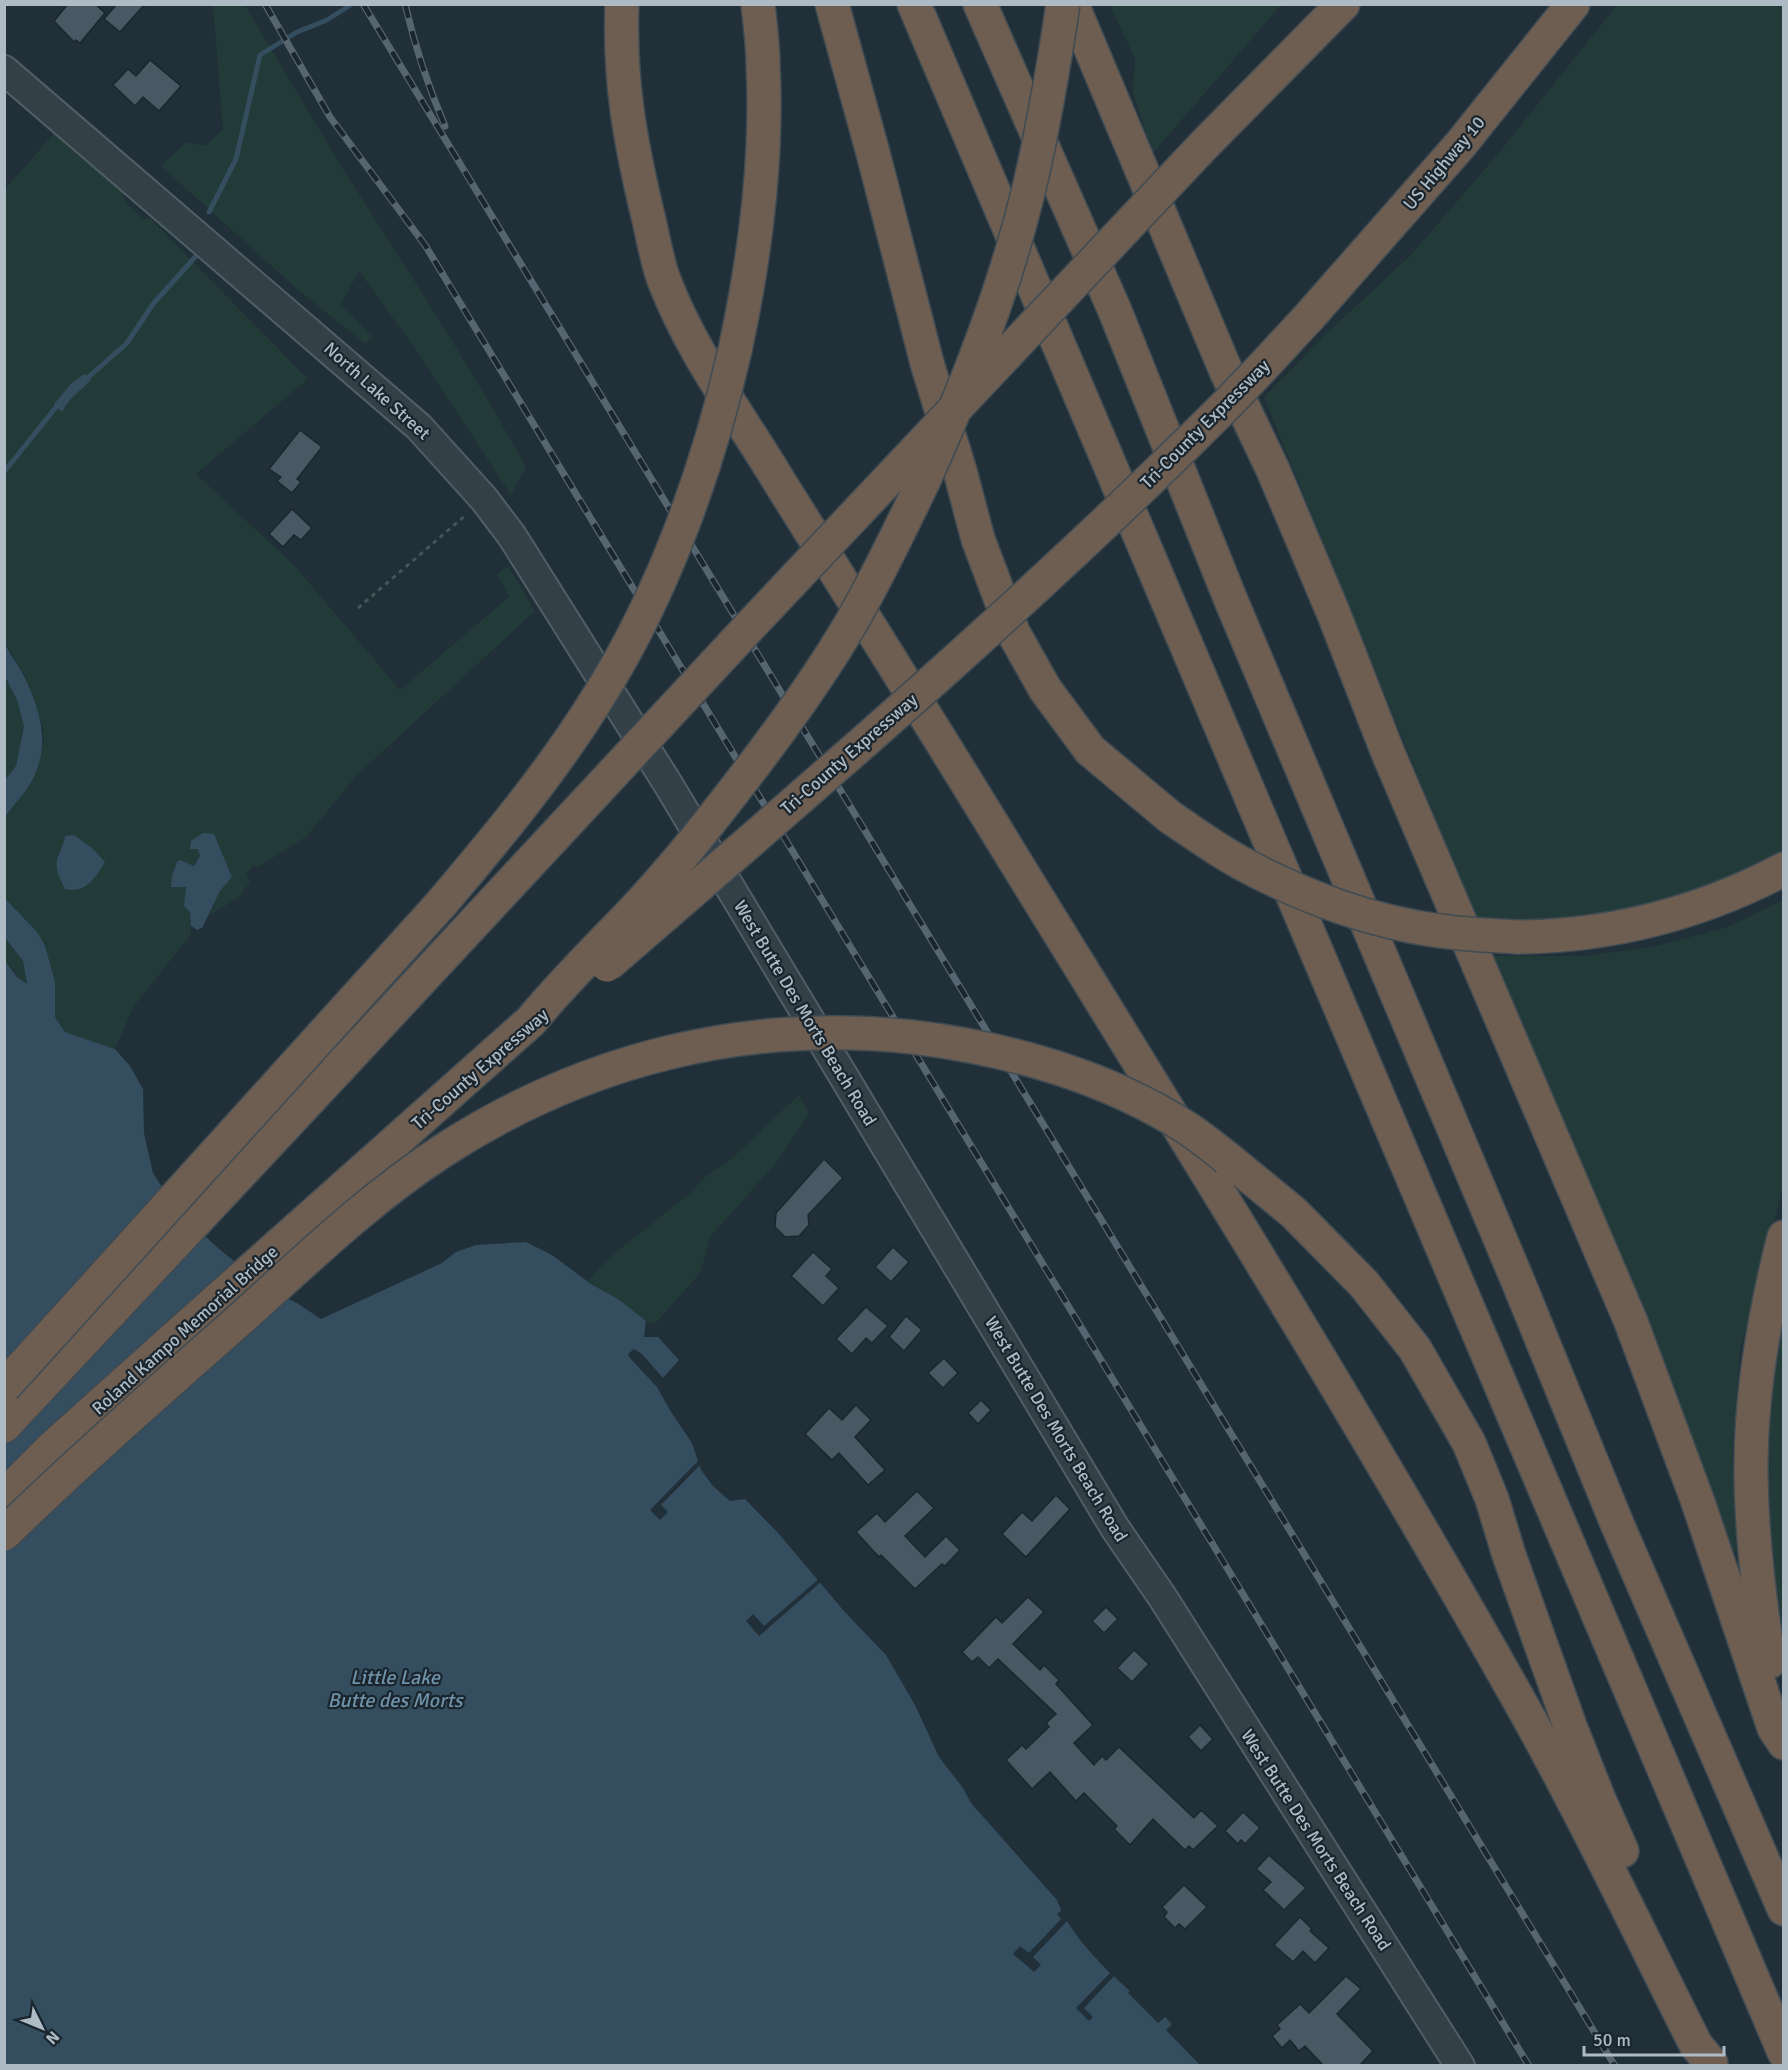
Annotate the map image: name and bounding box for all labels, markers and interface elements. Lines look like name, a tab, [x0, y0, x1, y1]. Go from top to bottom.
street label: US Highway 10	[1398, 112, 1490, 214]
street label: North Lake Street	[319, 337, 435, 445]
street label: Tri-County Expressway	[1136, 354, 1275, 493]
street label: Tri-County Expressway	[776, 688, 922, 819]
street label: West Butte Des Morts Beach Road	[729, 896, 881, 1130]
street label: Tri-County Expressway	[407, 1003, 553, 1134]
street label: Roland Kampo Memorial Bridge	[87, 1241, 283, 1419]
street label: West Butte Des Morts Beach Road	[980, 1312, 1132, 1546]
water label: Little Lake Butte des Morts	[327, 1665, 465, 1713]
street label: West Butte Des Morts Beach Road	[1236, 1725, 1396, 1955]
north arrow	[12, 1998, 72, 2058]
scale bar	[1584, 2019, 1724, 2057]
text: N	[41, 2027, 63, 2048]
text: 50 m	[1593, 2029, 1631, 2051]

